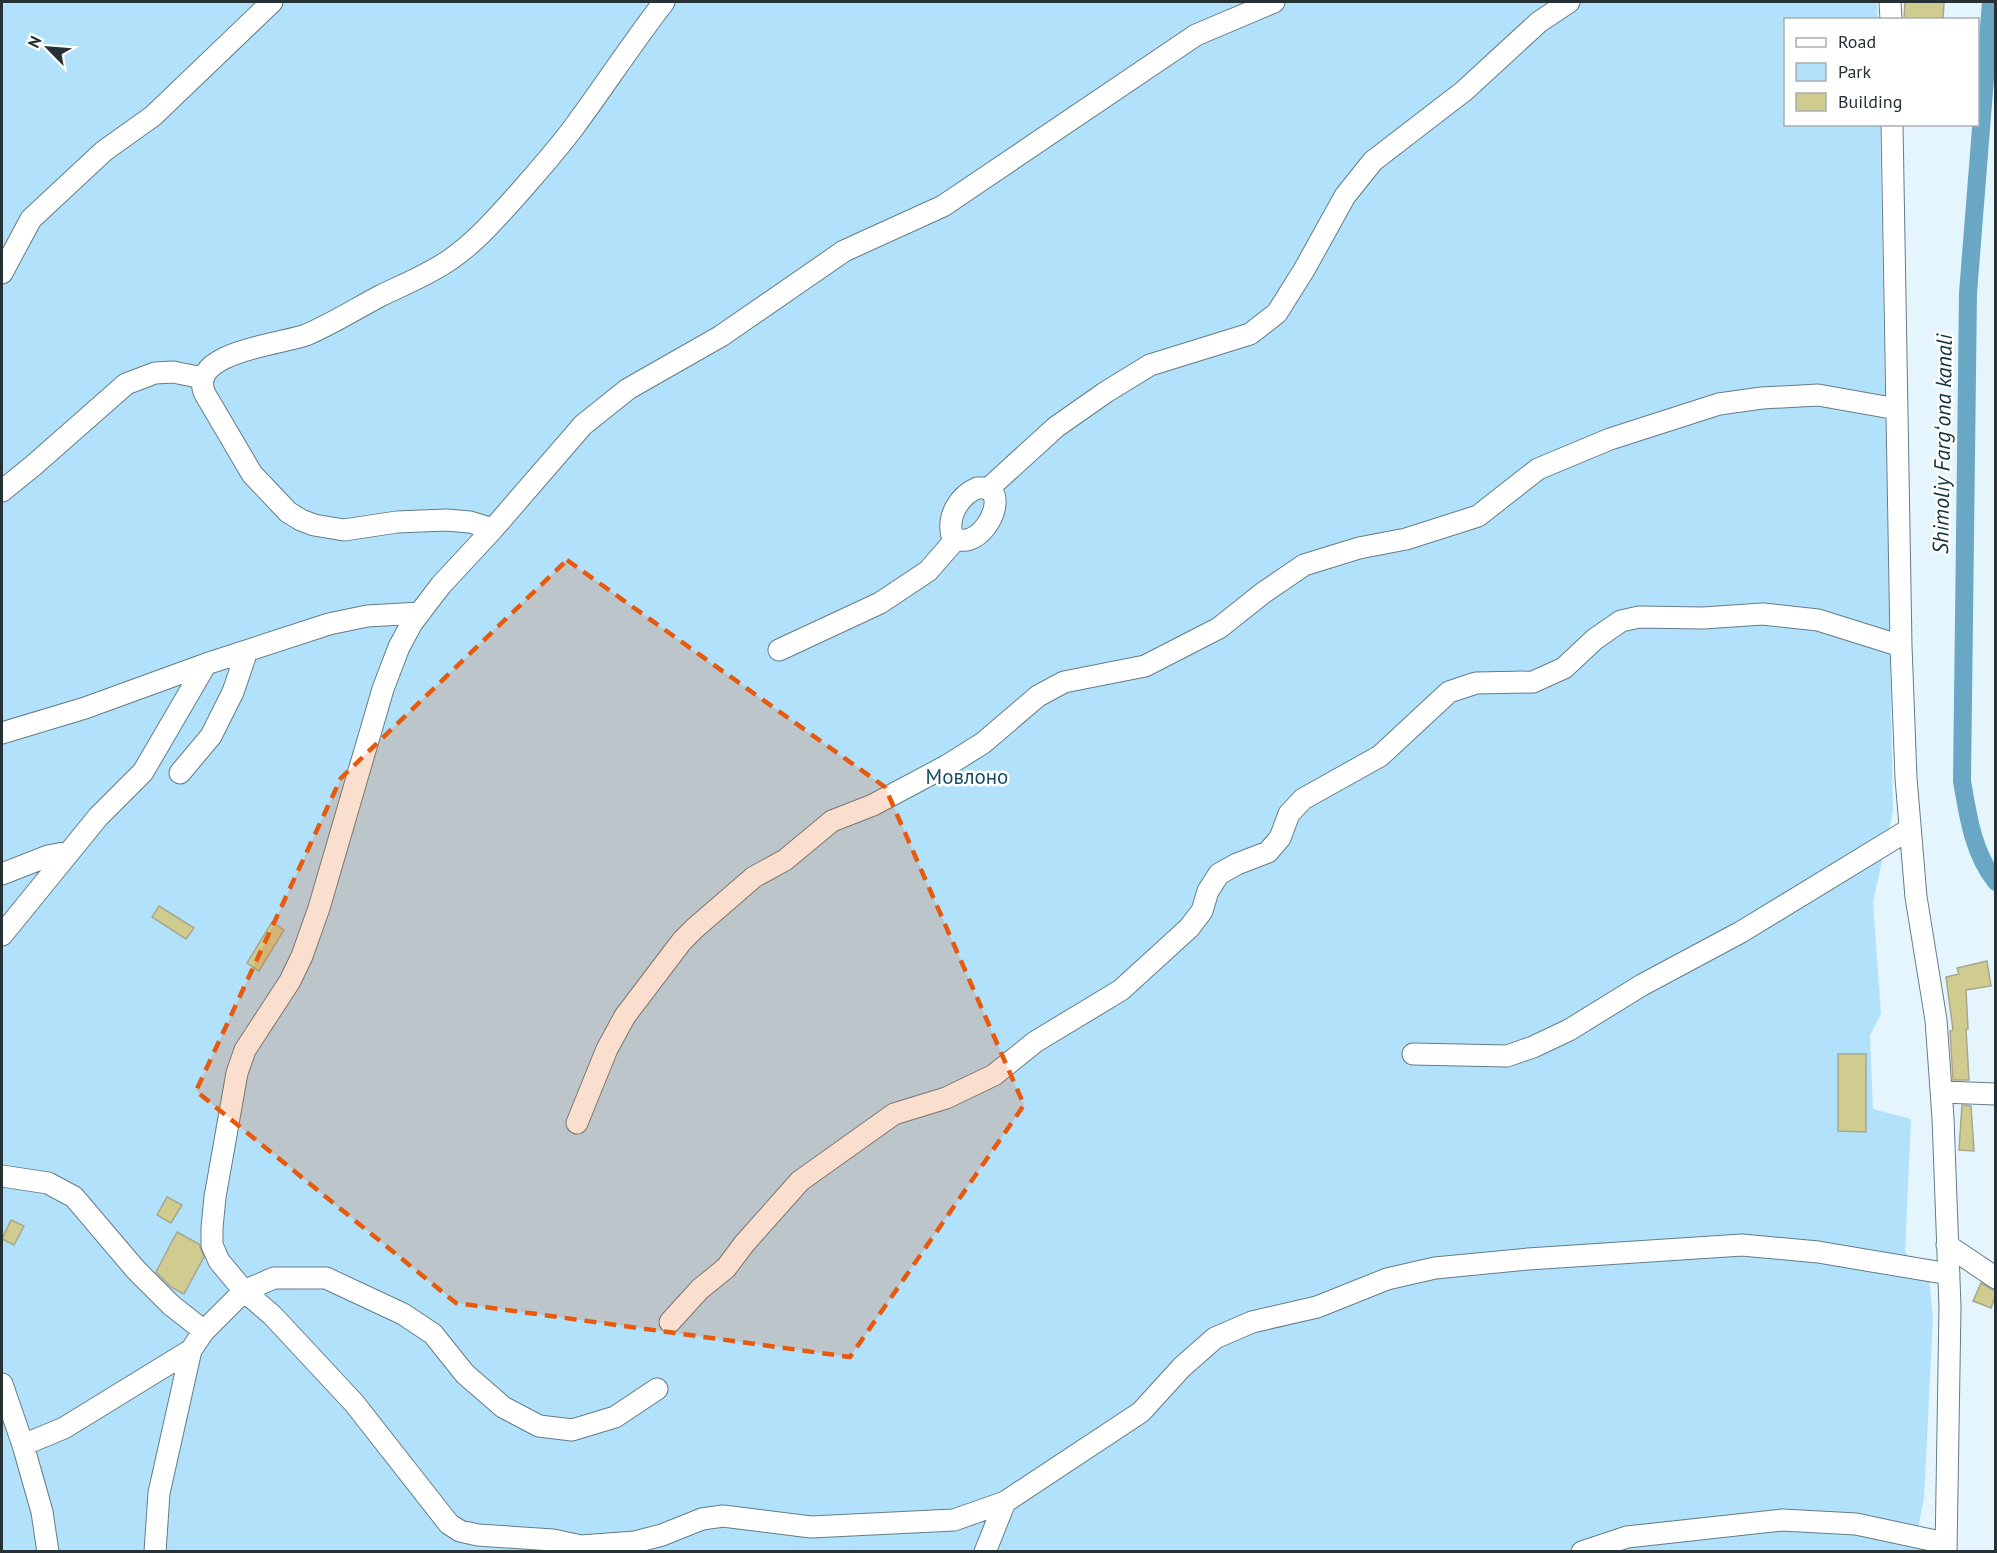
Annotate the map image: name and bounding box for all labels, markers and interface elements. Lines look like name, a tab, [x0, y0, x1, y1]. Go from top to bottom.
north arrow	[18, 18, 78, 78]
legend	[1784, 18, 1979, 126]
text: Road	[1838, 30, 1876, 53]
text: N	[23, 33, 46, 51]
text: Park	[1838, 60, 1871, 83]
text: Building	[1838, 90, 1902, 113]
water label: Shimoliy Fargʻona kanali	[1926, 332, 1958, 554]
park label: Мовлоно	[926, 763, 1008, 790]

